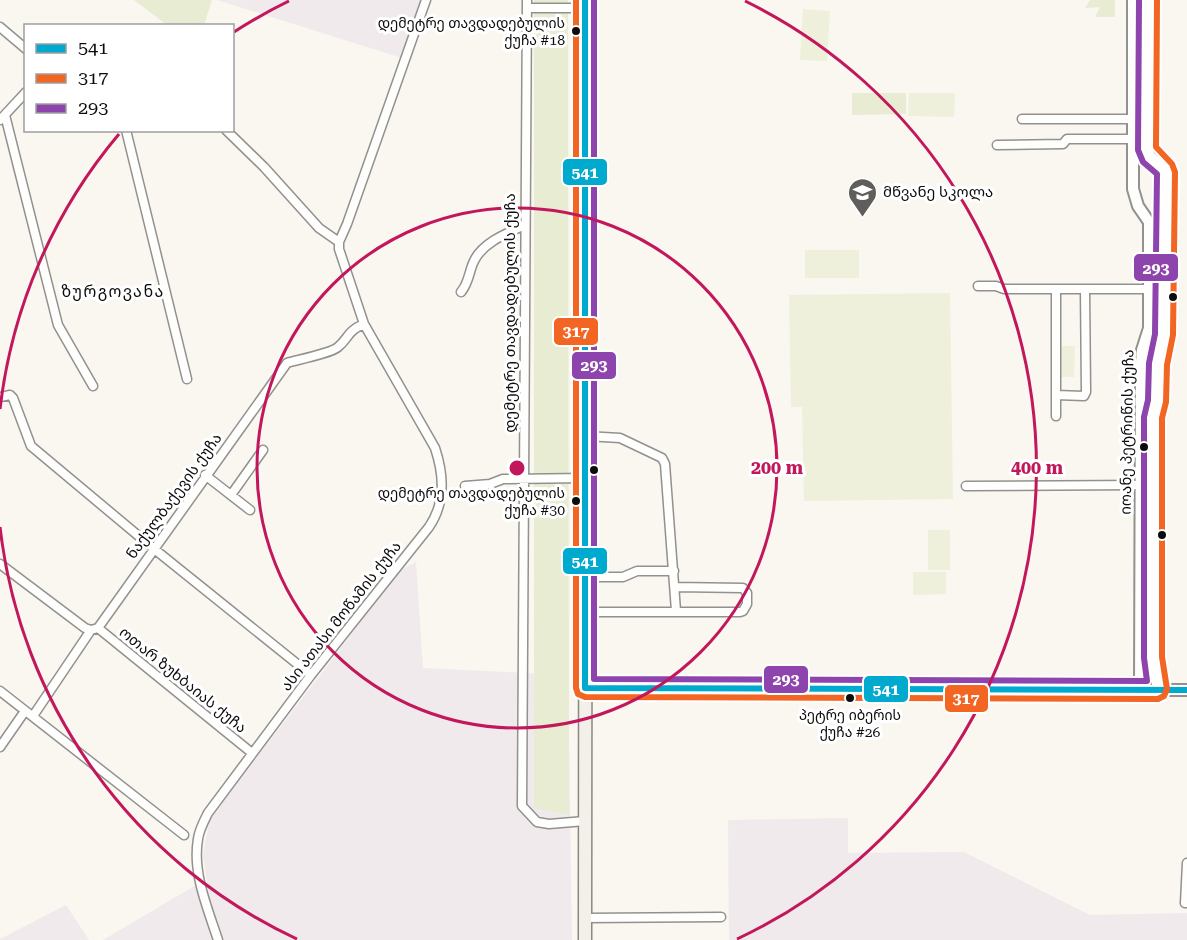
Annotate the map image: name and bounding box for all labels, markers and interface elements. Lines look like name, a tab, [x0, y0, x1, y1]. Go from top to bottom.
place label: დემეტრე თავდადებულის ქუჩა #18	[378, 15, 565, 49]
legend	[24, 24, 234, 132]
marker: დემეტრე თავდადებულის ქუჩა #18	[570, 25, 582, 37]
text: 541	[78, 37, 108, 58]
text: 317	[78, 67, 108, 88]
text: 293	[78, 97, 108, 118]
line badge: 541	[562, 158, 608, 186]
text: 541	[572, 163, 598, 182]
school or university icon: მწვანე სკოლა	[846, 176, 878, 218]
place label: მწვანე სკოლა	[883, 183, 993, 201]
street label: დემეტრე თავდადებულის ქუჩა	[501, 193, 519, 433]
line badge: 293	[1133, 253, 1179, 282]
text: 293	[1143, 259, 1169, 278]
district label: ზურგოვანა	[61, 282, 165, 301]
unlabelled marker	[1167, 291, 1179, 303]
line badge: 317	[553, 317, 599, 346]
text: 317	[563, 322, 589, 341]
street label: იოანე პეტრიწის ქუჩა	[1117, 349, 1137, 515]
line badge: 293	[571, 351, 617, 380]
text: 293	[581, 356, 607, 375]
street label: ნაქულბაქევის ქუჩა	[122, 430, 226, 562]
unlabelled marker	[1138, 441, 1150, 453]
text: 200 m	[751, 457, 804, 478]
text: 400 m	[1011, 457, 1064, 478]
centre of rings	[507, 458, 527, 478]
unlabelled marker	[588, 464, 600, 476]
place label: დემეტრე თავდადებულის ქუჩა #30	[378, 485, 565, 519]
marker: დემეტრე თავდადებულის ქუჩა #30	[570, 495, 582, 507]
unlabelled marker	[1156, 529, 1168, 541]
street label: ასი ათასი მოწამის ქუჩა	[277, 538, 405, 694]
line badge: 541	[562, 547, 608, 575]
text: 541	[572, 552, 598, 571]
street label: ოთარ ზუხბაიას ქუჩა	[116, 623, 250, 737]
line badge: 293	[763, 665, 809, 694]
text: 293	[773, 670, 799, 689]
line badge: 541	[863, 675, 909, 703]
text: 541	[873, 680, 899, 699]
line badge: 317	[944, 684, 989, 713]
text: 317	[953, 689, 979, 708]
marker: პეტრე იბერის ქუჩა #26	[844, 692, 856, 704]
place label: პეტრე იბერის ქუჩა #26	[799, 707, 901, 741]

